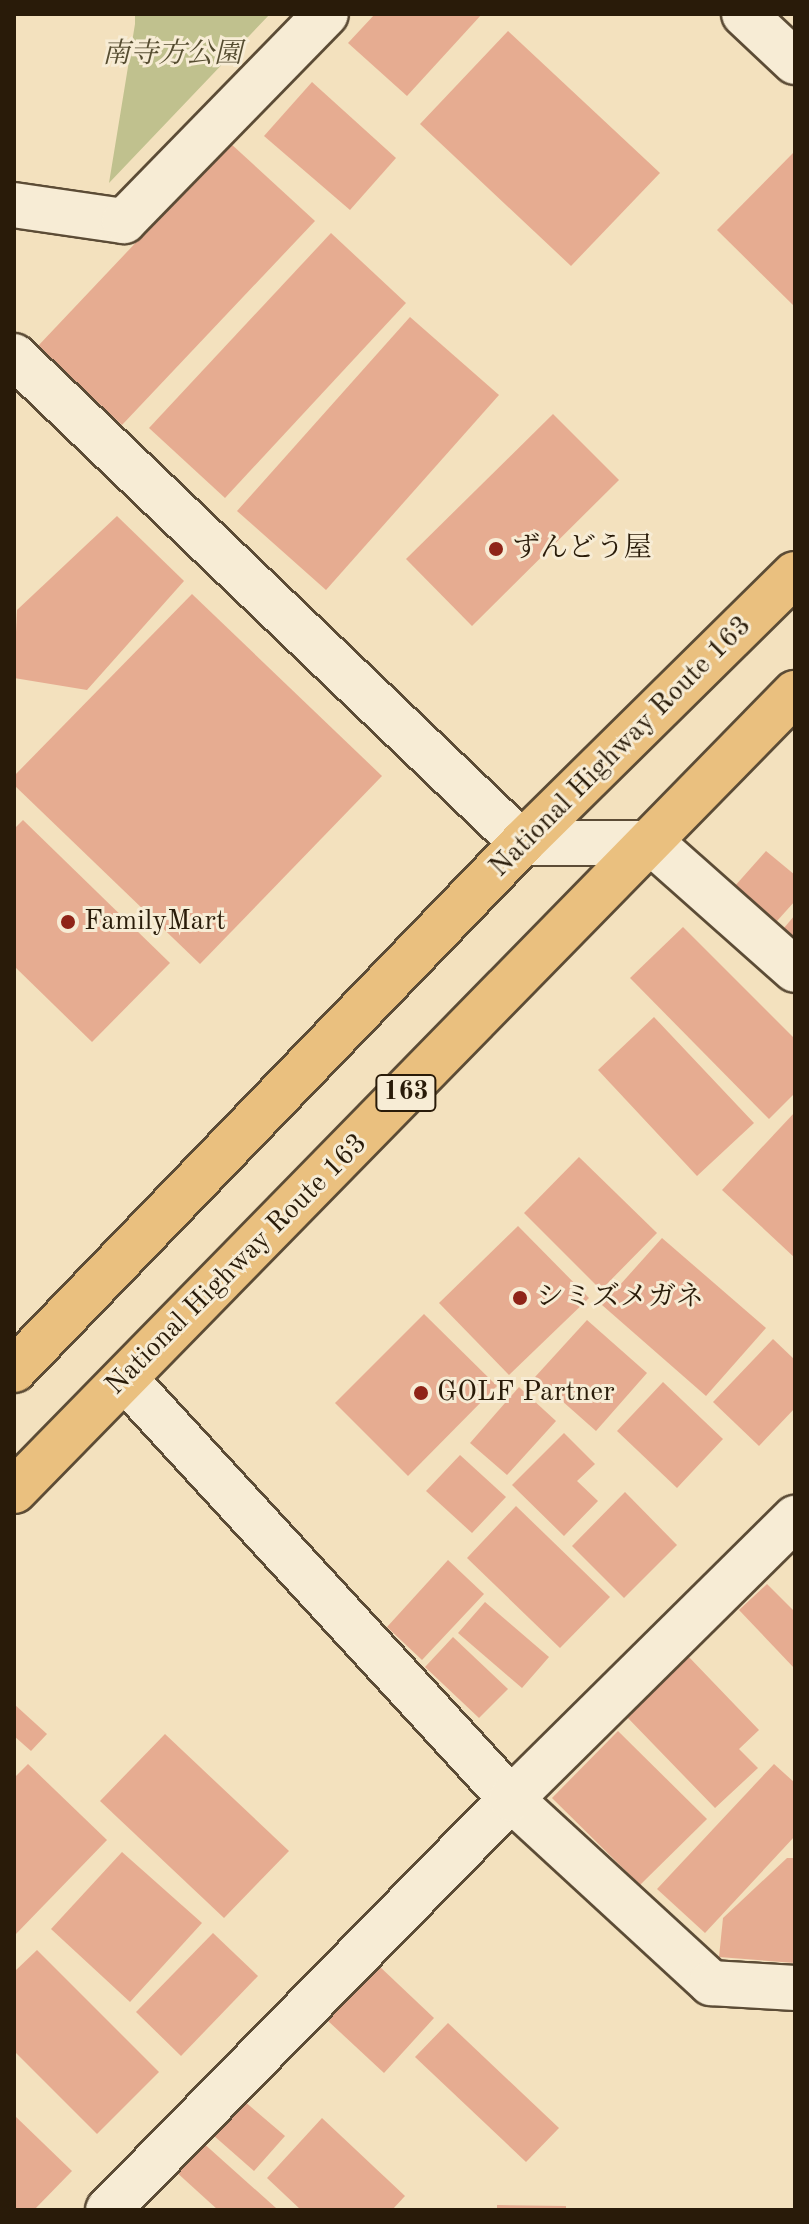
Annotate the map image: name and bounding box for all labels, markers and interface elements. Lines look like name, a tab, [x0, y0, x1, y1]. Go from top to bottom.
park label: 南寺方公園	[102, 38, 242, 72]
place label: ずんどう屋	[512, 532, 652, 566]
marker: ずんどう屋	[487, 540, 505, 558]
street label: National Highway Route 163	[483, 609, 759, 885]
place label: FamilyMart	[84, 905, 226, 939]
marker: FamilyMart	[59, 913, 77, 931]
road number: 163	[374, 1071, 438, 1115]
street label: National Highway Route 163	[99, 1127, 375, 1403]
place label: シミズメガネ	[536, 1281, 704, 1315]
marker: シミズメガネ	[511, 1289, 529, 1307]
place label: GOLF Partner	[437, 1376, 615, 1410]
marker: GOLF Partner	[412, 1384, 430, 1402]

